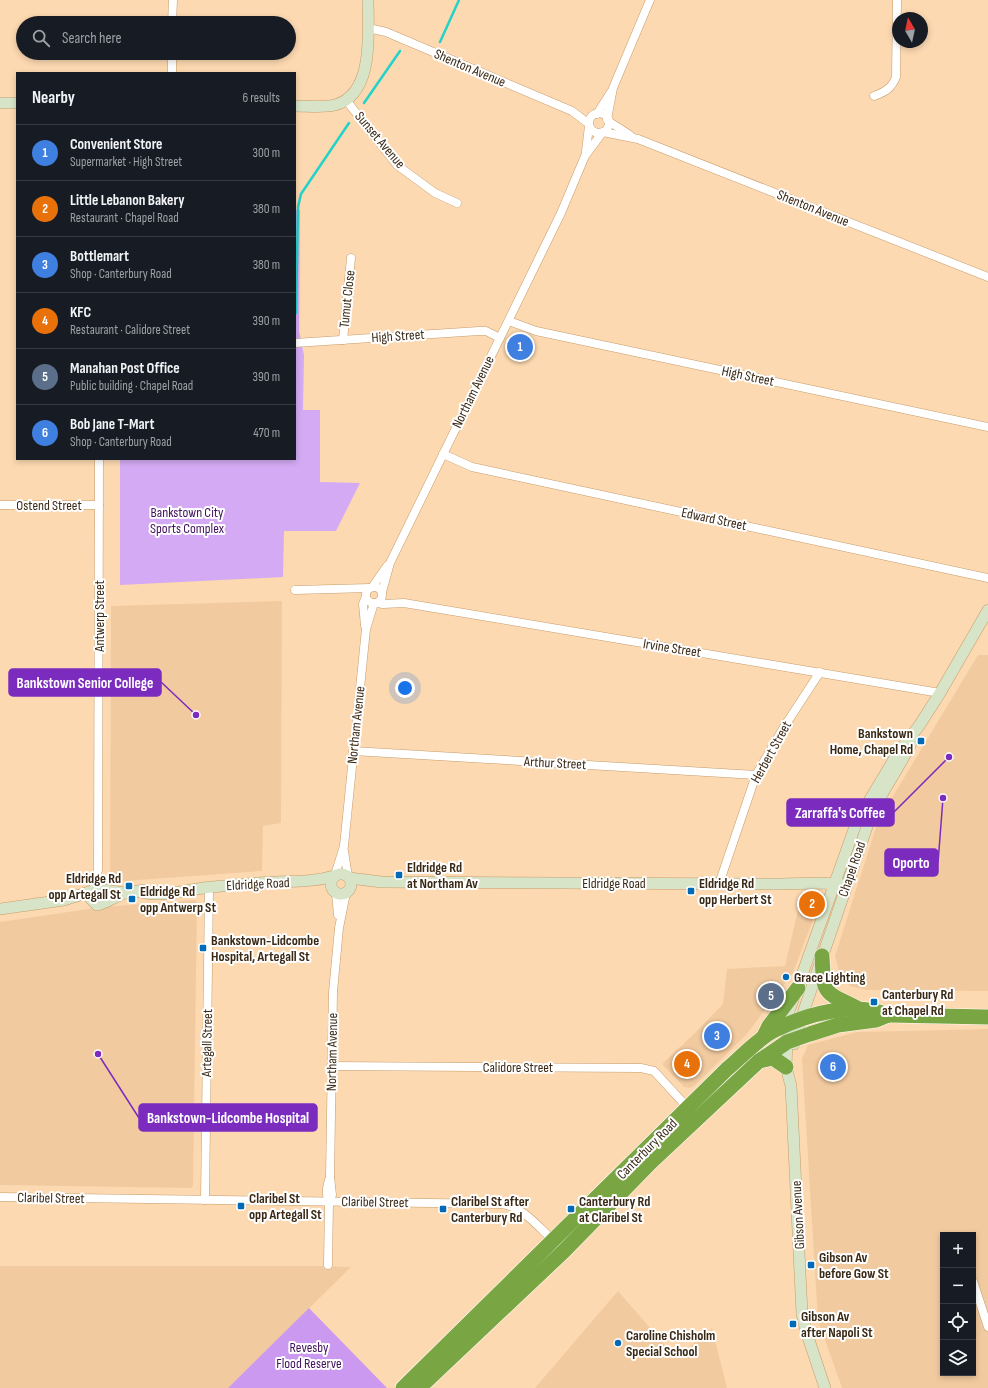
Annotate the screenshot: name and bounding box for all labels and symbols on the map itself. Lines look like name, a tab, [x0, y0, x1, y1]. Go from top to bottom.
north arrow	[892, 12, 928, 48]
street label: Shenton Avenue	[432, 45, 508, 91]
street label: Sunset Avenue	[351, 108, 409, 172]
street label: Shenton Avenue	[775, 186, 851, 230]
street label: Tumut Close	[336, 269, 358, 329]
street label: High Street	[371, 326, 425, 346]
pin: 1	[507, 332, 533, 362]
street label: Northam Avenue	[448, 353, 498, 431]
street label: High Street	[720, 362, 776, 390]
street label: Ostend Street	[16, 497, 82, 514]
park label: Bankstown City Sports Complex	[150, 504, 225, 537]
street label: Edward Street	[680, 504, 748, 534]
street label: Antwerp Street	[91, 580, 108, 653]
street label: Irvine Street	[642, 635, 702, 661]
callout: Bankstown Senior College	[9, 669, 161, 696]
text: Bankstown Senior College	[17, 674, 153, 693]
your location	[395, 678, 415, 698]
street label: Northam Avenue	[343, 685, 369, 765]
street label: Herbert Street	[747, 718, 795, 786]
place label: Bankstown Home, Chapel Rd	[830, 725, 913, 758]
marker: Bankstown Home, Chapel Rd	[916, 736, 926, 746]
street label: Arthur Street	[522, 753, 587, 773]
callout: Zarraffa's Coffee	[787, 799, 894, 826]
text: Zarraffa's Coffee	[795, 804, 885, 823]
street label: Chapel Road	[835, 839, 869, 899]
callout: Oporto	[885, 849, 938, 876]
text: Oporto	[892, 854, 930, 873]
place label: Eldridge Rd at Northam Av	[407, 859, 478, 892]
place label: Eldridge Rd opp Artegall St	[48, 870, 121, 903]
marker: Eldridge Rd at Northam Av	[394, 870, 404, 880]
street label: Eldridge Road	[226, 874, 290, 894]
street label: Eldridge Road	[582, 875, 646, 892]
place label: Eldridge Rd opp Herbert St	[699, 875, 772, 908]
marker: Eldridge Rd opp Artegall St	[124, 881, 134, 891]
place label: Eldridge Rd opp Antwerp St	[140, 883, 216, 916]
marker: Eldridge Rd opp Herbert St	[686, 886, 696, 896]
pin: 2	[799, 889, 825, 919]
marker: Eldridge Rd opp Antwerp St	[127, 894, 137, 904]
place label: Bankstown-Lidcombe Hospital, Artegall St	[211, 932, 319, 965]
marker: Bankstown-Lidcombe Hospital, Artegall St	[198, 943, 208, 953]
place label: Grace Lighting	[794, 969, 865, 986]
marker: Grace Lighting	[781, 972, 791, 982]
pin: 5	[758, 981, 784, 1011]
place label: Canterbury Rd at Chapel Rd	[882, 986, 953, 1019]
marker: Canterbury Rd at Chapel Rd	[869, 997, 879, 1007]
street label: Artegall Street	[198, 1009, 216, 1078]
street label: Northam Avenue	[323, 1013, 341, 1091]
pin: 3	[704, 1021, 730, 1051]
pin: 4	[674, 1049, 700, 1079]
pin: 6	[820, 1052, 846, 1082]
street label: Calidore Street	[483, 1059, 553, 1076]
callout: Bankstown-Lidcombe Hospital	[139, 1104, 317, 1131]
text: Bankstown-Lidcombe Hospital	[147, 1109, 309, 1128]
street label: Canterbury Road	[613, 1115, 681, 1183]
street label: Gibson Avenue	[788, 1180, 808, 1250]
street label: Claribel Street	[17, 1189, 85, 1207]
place label: Claribel St opp Artegall St	[249, 1190, 322, 1223]
street label: Claribel Street	[341, 1193, 409, 1211]
place label: Claribel St after Canterbury Rd	[451, 1193, 530, 1226]
place label: Canterbury Rd at Claribel St	[579, 1193, 650, 1226]
marker: Claribel St opp Artegall St	[236, 1201, 246, 1211]
marker: Claribel St after Canterbury Rd	[438, 1204, 448, 1214]
marker: Canterbury Rd at Claribel St	[566, 1204, 576, 1214]
place label: Gibson Av before Gow St	[819, 1249, 889, 1282]
marker: Gibson Av before Gow St	[806, 1260, 816, 1270]
place label: Gibson Av after Napoli St	[801, 1308, 873, 1341]
marker: Gibson Av after Napoli St	[788, 1319, 798, 1329]
place label: Caroline Chisholm Special School	[626, 1327, 715, 1360]
marker: Caroline Chisholm Special School	[613, 1338, 623, 1348]
park label: Revesby Flood Reserve	[276, 1339, 342, 1372]

